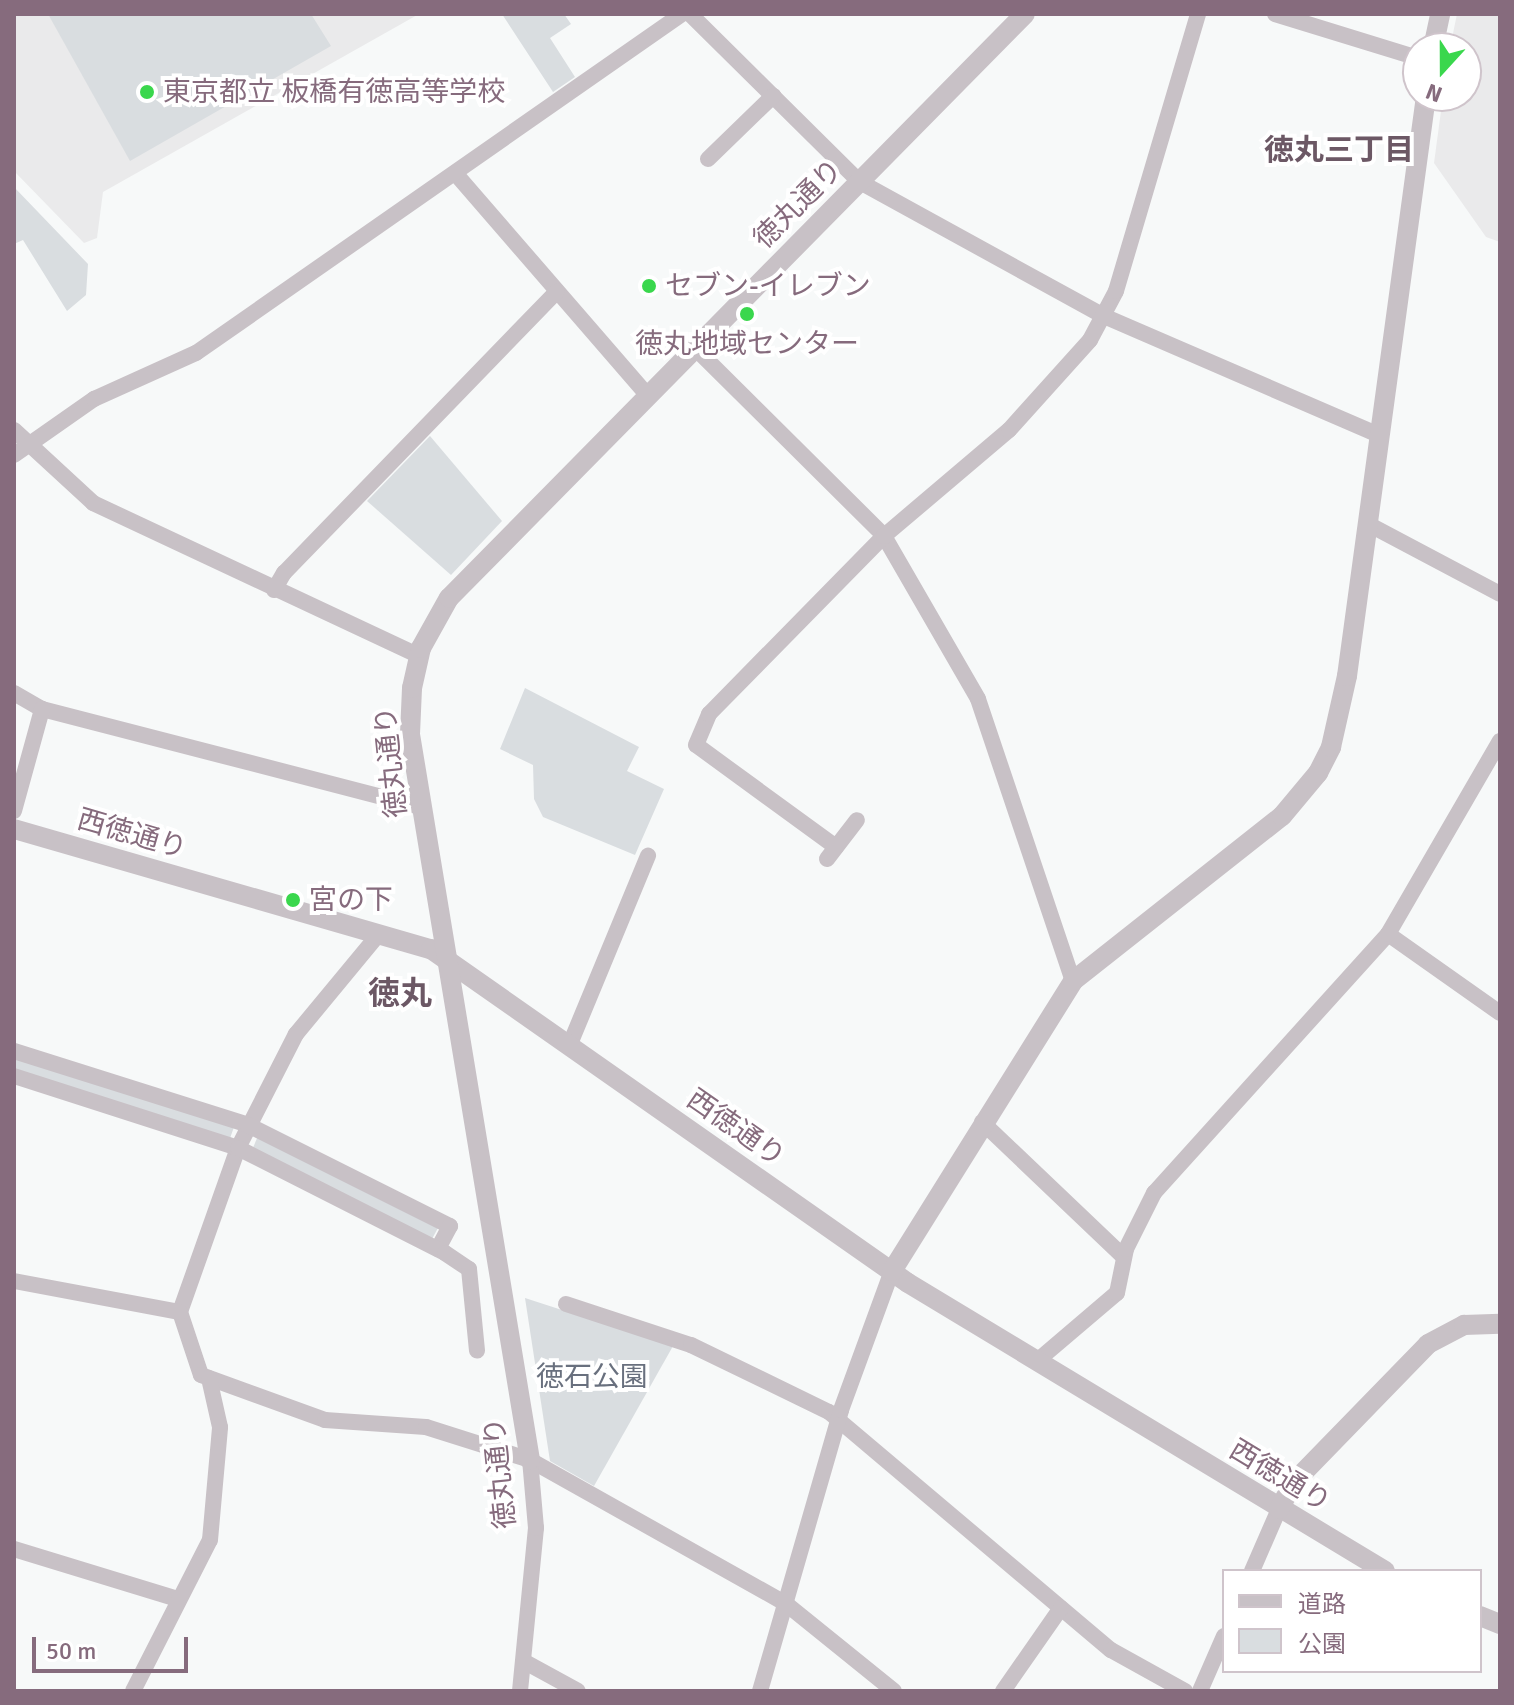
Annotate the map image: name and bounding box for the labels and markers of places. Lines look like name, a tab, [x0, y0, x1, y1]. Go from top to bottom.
place label: 東京都立 板橋有徳高等学校	[163, 75, 505, 109]
marker: 東京都立 板橋有徳高等学校	[138, 83, 156, 101]
place label: セブン-イレブン	[665, 269, 871, 303]
marker: セブン-イレブン	[640, 277, 658, 295]
marker: 徳丸地域センター	[738, 305, 756, 323]
place label: 徳丸地域センター	[635, 327, 859, 361]
place label: 宮の下	[309, 883, 393, 917]
marker: 宮の下	[284, 891, 302, 909]

